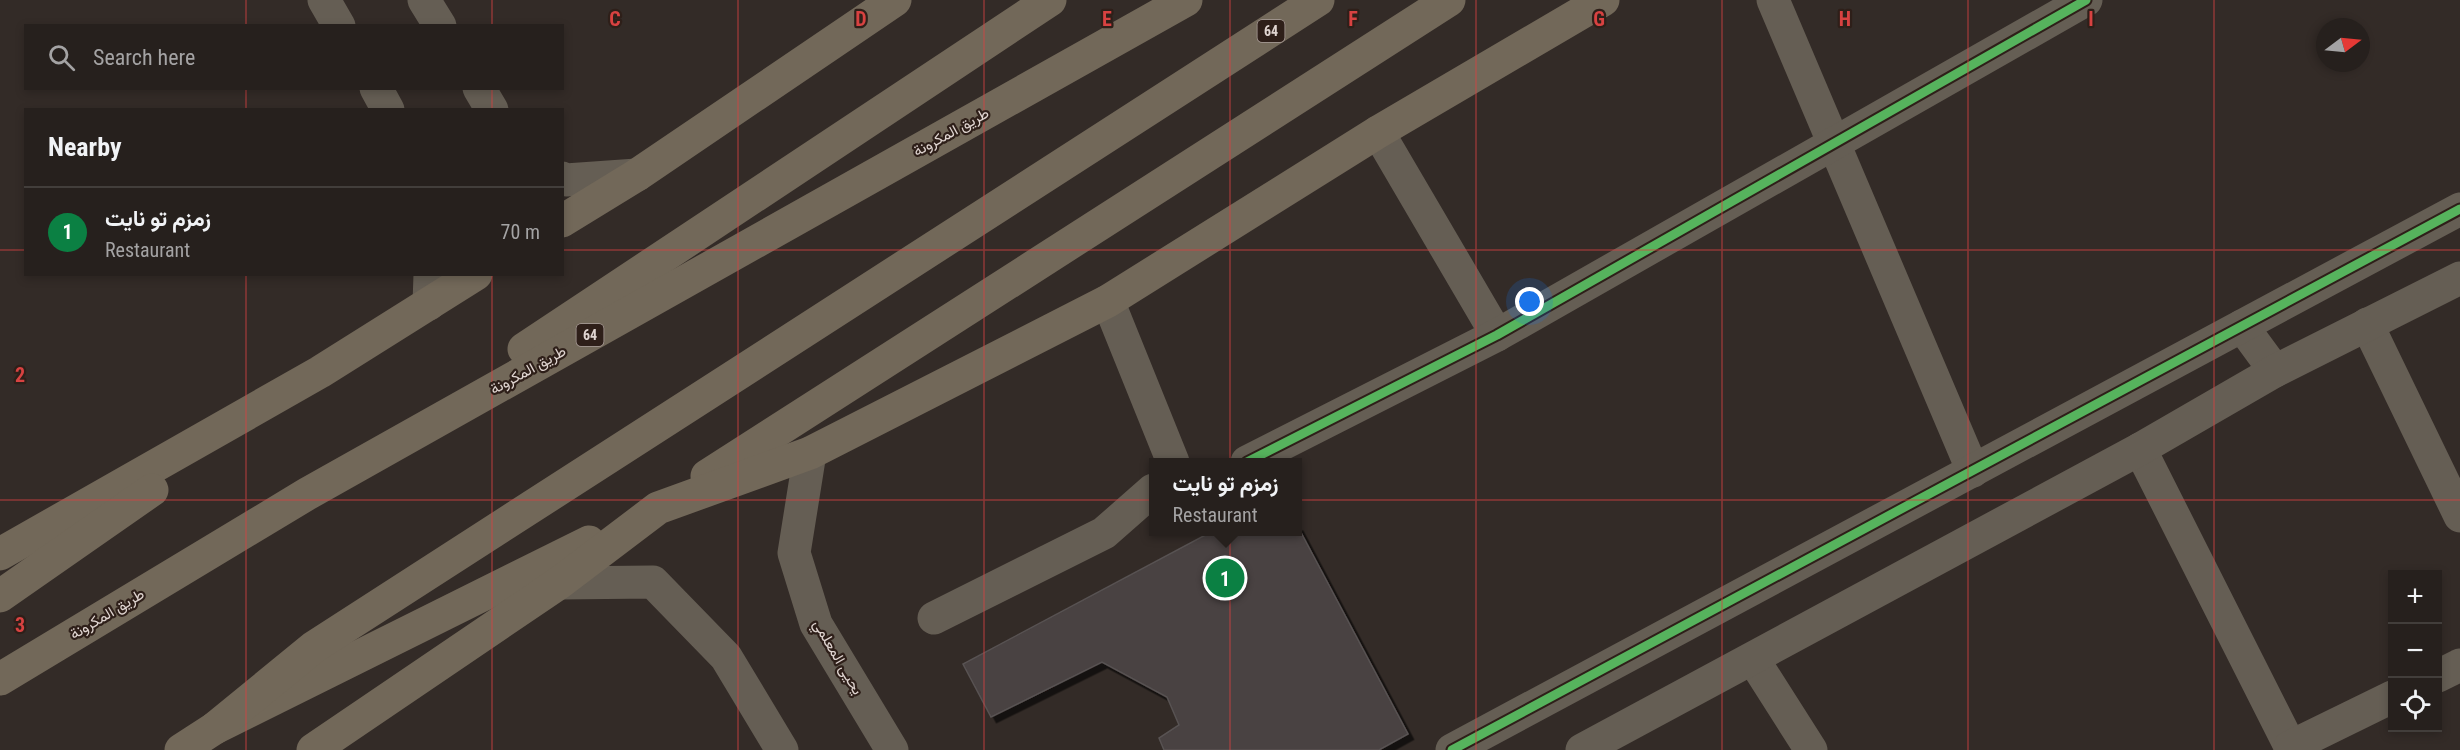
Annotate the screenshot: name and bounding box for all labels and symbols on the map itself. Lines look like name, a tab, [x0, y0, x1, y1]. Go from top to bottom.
text: C	[609, 7, 621, 31]
text: D	[855, 7, 867, 31]
text: E	[1102, 7, 1112, 31]
text: F	[1348, 7, 1358, 31]
text: G	[1593, 7, 1605, 31]
text: H	[1839, 7, 1851, 31]
text: I	[2088, 7, 2094, 31]
north arrow	[2316, 18, 2370, 72]
road number: 64	[1258, 20, 1284, 42]
street label: طريق المكرونة	[910, 104, 993, 161]
your location	[1515, 287, 1544, 316]
road number: 64	[576, 324, 604, 346]
street label: طريق المكرونة	[487, 342, 570, 399]
text: 2	[15, 363, 25, 387]
pin: 1	[1206, 556, 1244, 600]
street label: طريق المكرونة	[67, 585, 148, 644]
text: 3	[15, 613, 25, 637]
street label: يحيى المعلمي	[806, 616, 867, 700]

